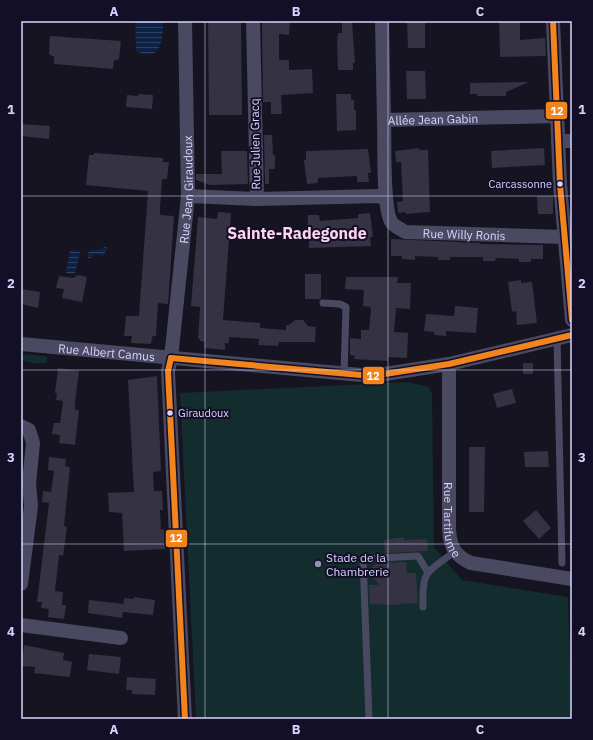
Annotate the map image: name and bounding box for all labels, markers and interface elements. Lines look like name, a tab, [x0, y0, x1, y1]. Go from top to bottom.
text: A	[110, 3, 119, 20]
text: B	[292, 3, 301, 20]
text: C	[476, 3, 485, 20]
street label: Rue Julien Gracq	[247, 98, 263, 190]
text: 1	[7, 101, 15, 118]
line badge: 12	[545, 101, 568, 120]
text: 1	[578, 101, 586, 118]
text: 12	[550, 104, 564, 118]
street label: Allée Jean Gabin	[388, 110, 478, 127]
street label: Rue Jean Giraudoux	[176, 135, 196, 244]
place label: Carcassonne	[489, 177, 552, 191]
marker: Carcassonne	[555, 179, 565, 189]
district label: Sainte-Radegonde	[227, 223, 367, 243]
street label: Rue Willy Ronis	[422, 225, 506, 243]
text: 2	[7, 275, 15, 292]
text: 2	[578, 275, 586, 292]
street label: Rue Albert Camus	[58, 340, 156, 364]
line badge: 12	[362, 366, 385, 385]
text: 12	[366, 369, 380, 383]
place label: Giraudoux	[178, 406, 229, 420]
marker: Giraudoux	[165, 408, 175, 418]
text: 3	[7, 449, 15, 466]
text: 3	[578, 449, 586, 466]
street label: Rue Tartifume	[442, 482, 465, 561]
line badge: 12	[165, 529, 188, 548]
text: 12	[169, 531, 183, 545]
place label: Stade de la Chambrerie	[326, 550, 389, 579]
marker: Stade de la Chambrerie	[313, 559, 323, 569]
text: 4	[7, 623, 15, 640]
text: 4	[578, 623, 586, 640]
text: A	[110, 721, 119, 738]
text: B	[292, 721, 301, 738]
text: C	[476, 721, 485, 738]

